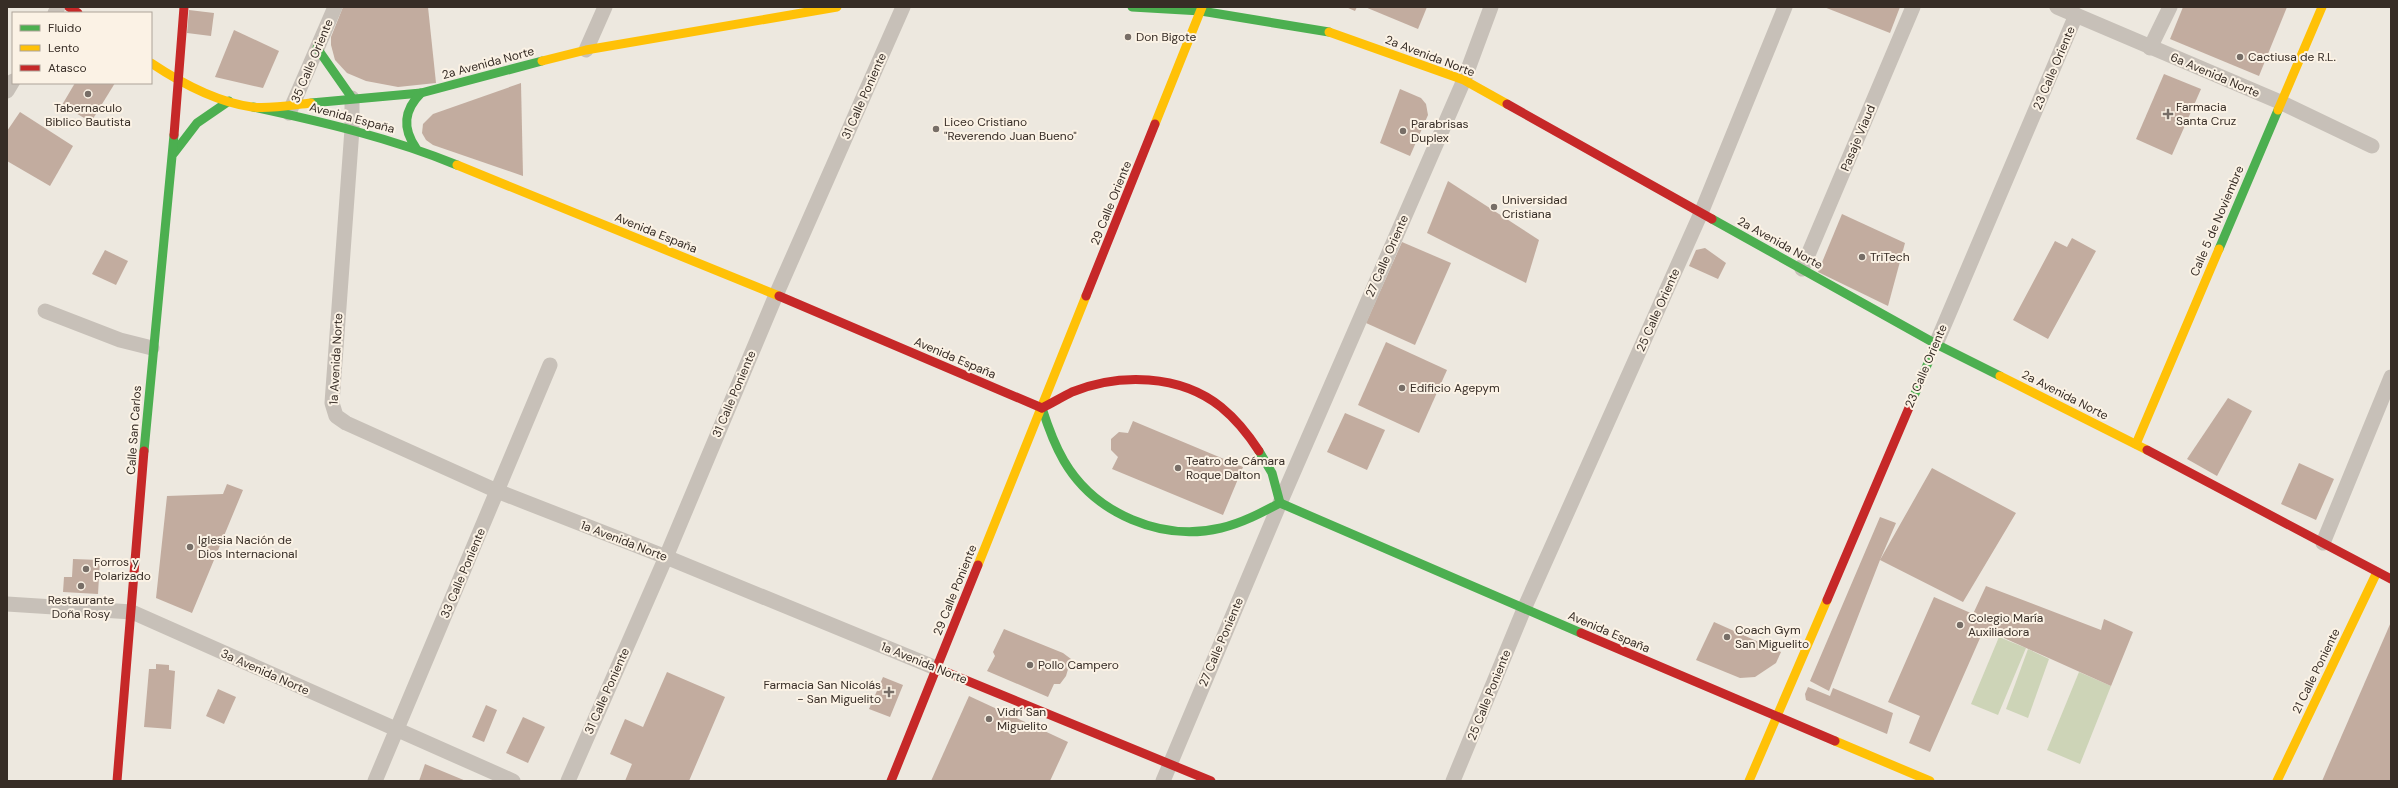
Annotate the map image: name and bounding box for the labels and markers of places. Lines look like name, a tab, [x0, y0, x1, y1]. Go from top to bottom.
place label: Don Bigote	[1136, 29, 1196, 45]
marker: Don Bigote	[1123, 32, 1133, 42]
place label: Cactiusa de R.L.	[2248, 49, 2336, 65]
marker: Cactiusa de R.L.	[2235, 52, 2245, 62]
marker: Tabernaculo Biblico Bautista	[83, 89, 93, 99]
place label: Farmacia Santa Cruz	[2176, 99, 2236, 129]
place label: Tabernaculo Biblico Bautista	[45, 100, 131, 130]
marker: Farmacia Santa Cruz	[2163, 109, 2173, 119]
place label: Liceo Cristiano "Reverendo Juan Bueno"	[944, 114, 1077, 144]
place label: Parabrisas Duplex	[1411, 116, 1469, 146]
marker: Liceo Cristiano "Reverendo Juan Bueno"	[931, 124, 941, 134]
marker: Parabrisas Duplex	[1398, 126, 1408, 136]
place label: Universidad Cristiana	[1502, 192, 1567, 222]
marker: Universidad Cristiana	[1489, 202, 1499, 212]
place label: TriTech	[1870, 249, 1910, 265]
marker: TriTech	[1857, 252, 1867, 262]
place label: Edificio Agepym	[1410, 380, 1500, 396]
marker: Edificio Agepym	[1397, 383, 1407, 393]
place label: Teatro de Cámara Roque Dalton	[1186, 453, 1285, 483]
marker: Teatro de Cámara Roque Dalton	[1173, 463, 1183, 473]
place label: Iglesia Nación de Dios Internacional	[198, 532, 297, 562]
marker: Iglesia Nación de Dios Internacional	[185, 542, 195, 552]
place label: Forros y Polarizado	[94, 554, 151, 584]
marker: Forros y Polarizado	[81, 564, 91, 574]
marker: Restaurante Doña Rosy	[76, 581, 86, 591]
place label: Restaurante Doña Rosy	[48, 592, 115, 622]
place label: Colegio María Auxiliadora	[1968, 610, 2043, 640]
marker: Colegio María Auxiliadora	[1955, 620, 1965, 630]
place label: Coach Gym San Miguelito	[1735, 622, 1809, 652]
marker: Coach Gym San Miguelito	[1722, 632, 1732, 642]
place label: Pollo Campero	[1038, 657, 1119, 673]
marker: Pollo Campero	[1025, 660, 1035, 670]
place label: Farmacia San Nicolás - San Miguelito	[763, 677, 881, 707]
marker: Farmacia San Nicolás - San Miguelito	[884, 687, 894, 697]
place label: Vidrí San Miguelito	[997, 704, 1048, 734]
marker: Vidrí San Miguelito	[984, 714, 994, 724]

